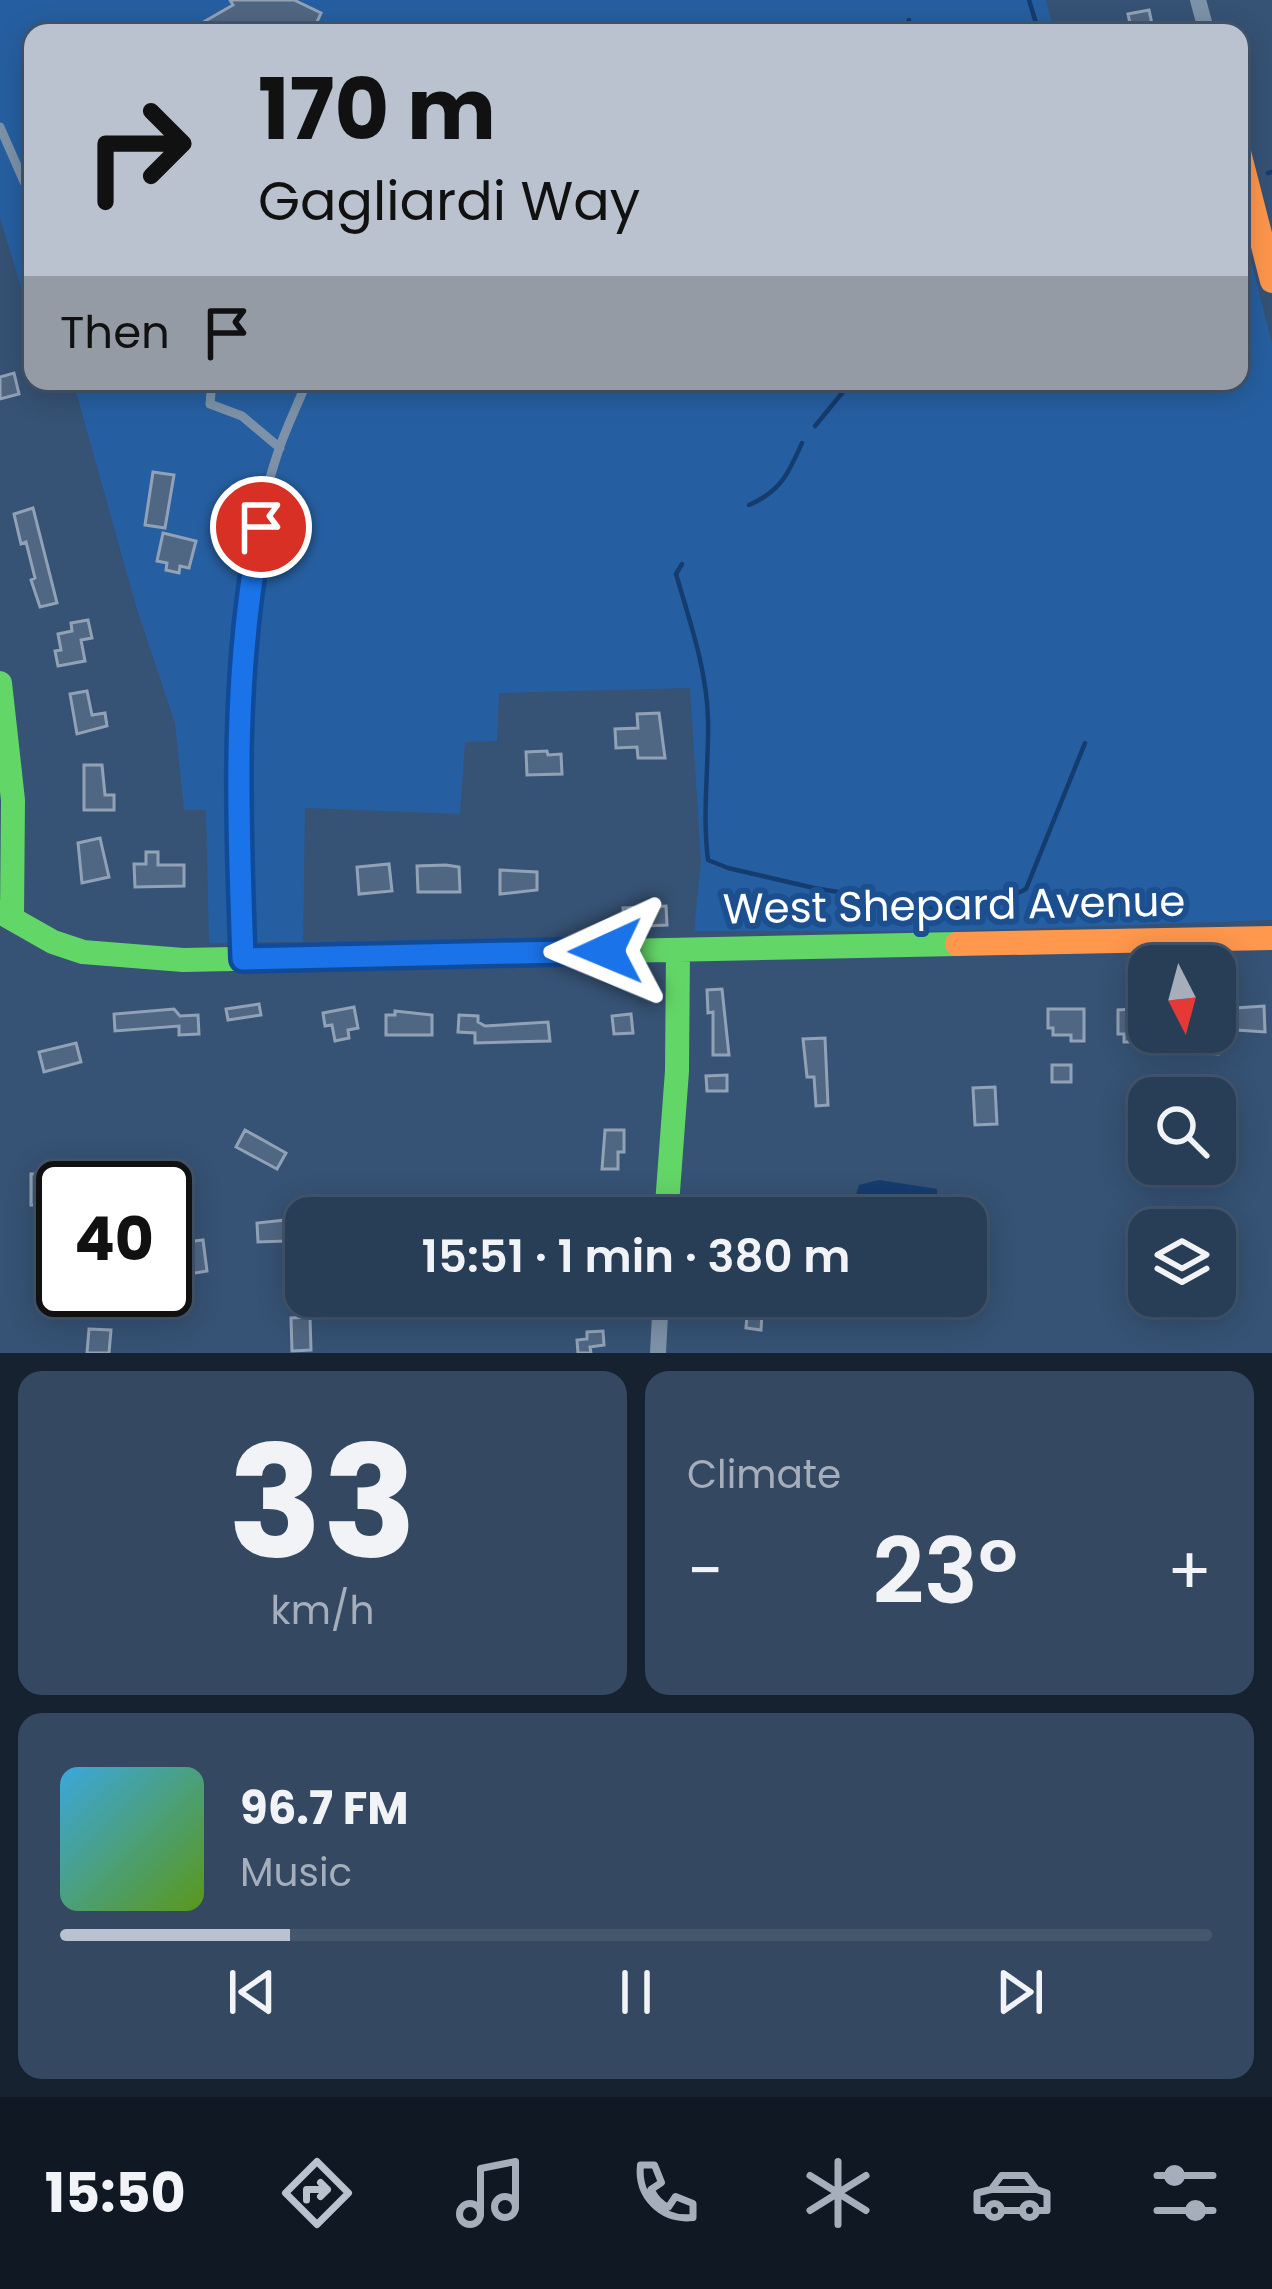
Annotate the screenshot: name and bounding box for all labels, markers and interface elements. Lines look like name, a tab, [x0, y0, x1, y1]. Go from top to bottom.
text: 170 m	[258, 51, 496, 168]
icon: right	[60, 72, 216, 228]
text: Gagliardi Way	[258, 163, 640, 239]
icon: arrive	[194, 300, 260, 366]
text: Then	[60, 301, 170, 364]
pin	[210, 476, 312, 578]
icon: arrive	[228, 494, 294, 560]
street label: West Shepard Avenue	[722, 871, 1186, 939]
position arrow	[543, 888, 669, 1014]
north arrow	[1128, 945, 1236, 1053]
map controls	[1128, 945, 1236, 1317]
button: search	[1128, 1077, 1236, 1185]
speed limit sign: 40	[36, 1161, 192, 1317]
button: layers	[1128, 1209, 1236, 1317]
text: 15:51 · 1 min · 380 m	[422, 1225, 850, 1288]
text: 33	[228, 1393, 417, 1612]
text: Climate	[687, 1447, 841, 1502]
text: 23°	[872, 1508, 1018, 1635]
text: −	[687, 1525, 723, 1617]
text: +	[1167, 1525, 1212, 1617]
text: km/h	[271, 1583, 374, 1638]
text: 96.7 FM	[240, 1777, 409, 1840]
text: Music	[240, 1845, 352, 1900]
icon: previous	[219, 1959, 285, 2025]
icon: pause	[603, 1959, 669, 2025]
icon: next	[987, 1959, 1053, 2025]
icon: directions	[275, 2151, 359, 2235]
icon: music	[449, 2151, 533, 2235]
icon: phone	[623, 2151, 707, 2235]
icon: climate	[796, 2151, 880, 2235]
icon: car	[970, 2151, 1054, 2235]
icon: filters	[1143, 2151, 1227, 2235]
text: 15:50	[45, 2155, 186, 2231]

